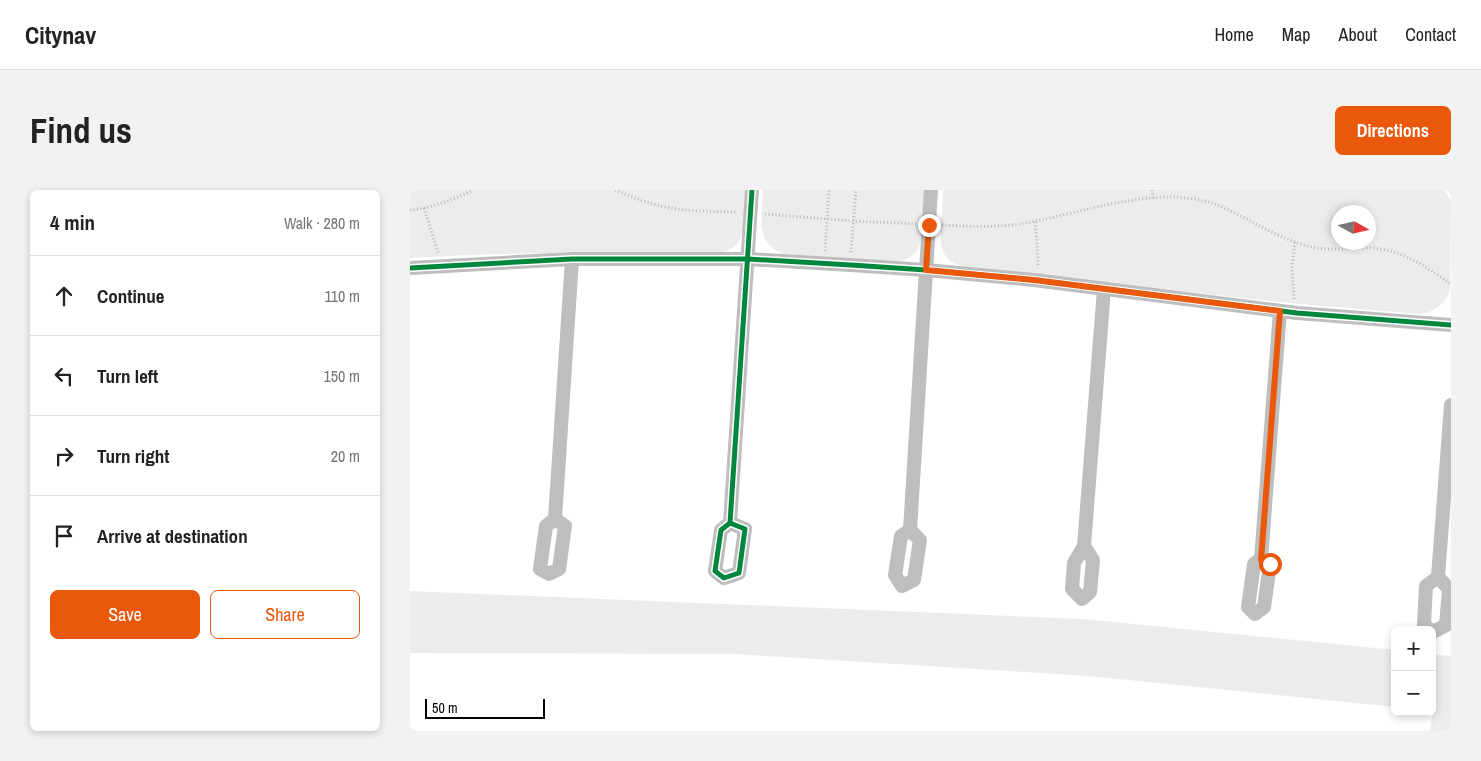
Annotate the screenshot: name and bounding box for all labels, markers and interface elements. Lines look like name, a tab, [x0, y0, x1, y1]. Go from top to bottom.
text: Citynav	[25, 19, 96, 51]
text: Home	[1214, 22, 1254, 47]
text: Map	[1282, 22, 1311, 47]
text: About	[1339, 22, 1377, 47]
text: Contact	[1405, 22, 1456, 47]
button: Directions	[1335, 106, 1451, 155]
text: Find us	[30, 107, 132, 154]
north arrow	[1331, 205, 1376, 250]
text: 4 min	[50, 208, 95, 237]
text: Walk · 280 m	[284, 212, 360, 234]
route end	[918, 214, 941, 237]
icon: ahead	[50, 282, 78, 310]
text: Continue	[97, 283, 165, 309]
text: 110 m	[324, 285, 360, 307]
icon: left	[50, 362, 78, 390]
text: Turn left	[97, 363, 158, 389]
text: 150 m	[324, 365, 360, 387]
icon: right	[50, 442, 78, 470]
text: Turn right	[97, 443, 169, 469]
text: 20 m	[331, 445, 360, 467]
icon: arrive	[50, 522, 78, 550]
text: Arrive at destination	[97, 523, 248, 549]
route start	[1259, 553, 1282, 576]
button: Save	[50, 590, 200, 639]
button: Share	[210, 590, 360, 639]
map controls	[1391, 626, 1436, 716]
button: +	[1391, 626, 1436, 671]
button: −	[1391, 671, 1436, 716]
scale bar	[425, 696, 545, 719]
text: 50 m	[432, 699, 458, 717]

